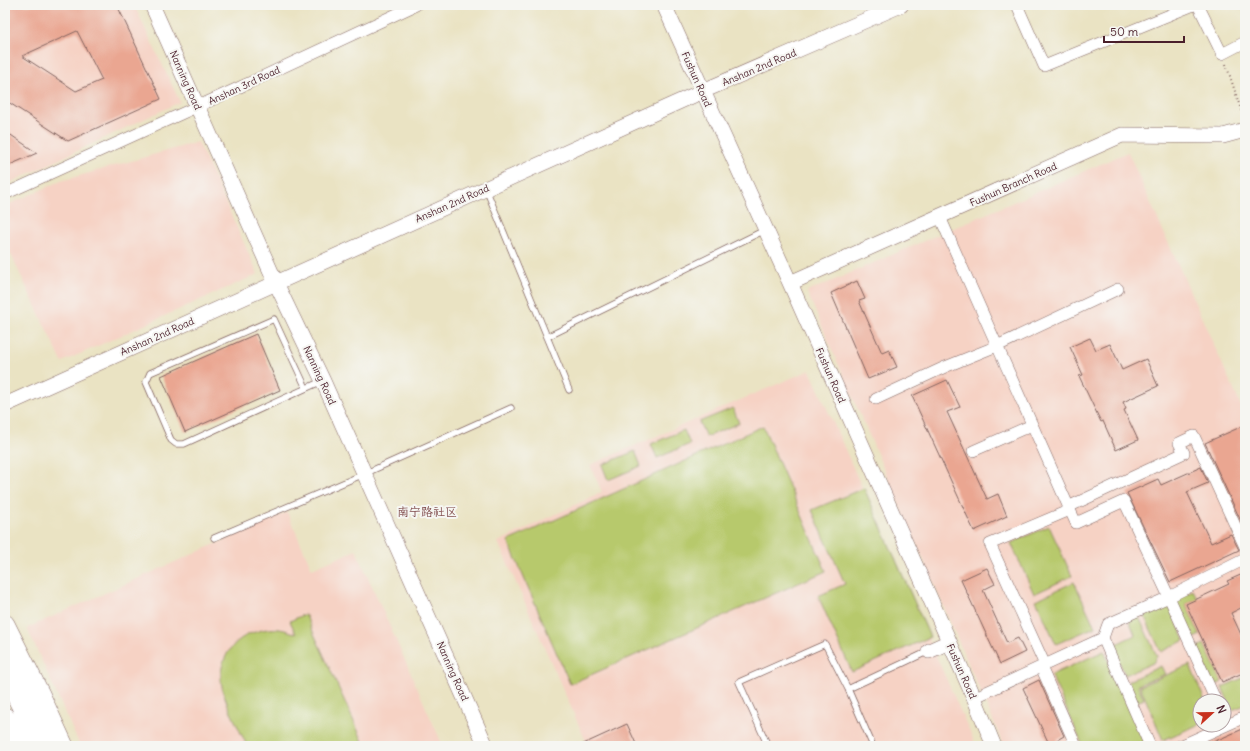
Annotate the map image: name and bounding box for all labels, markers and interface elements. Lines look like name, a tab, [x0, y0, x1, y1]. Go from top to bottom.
scale bar	[1104, 18, 1184, 44]
text: 50 m	[1110, 24, 1139, 39]
street label: Anshan 2nd Road	[720, 46, 798, 89]
street label: Nanning Road	[167, 49, 204, 112]
street label: Fushun Road	[679, 50, 714, 109]
street label: Anshan 3rd Road	[206, 63, 282, 108]
street label: Fushun Branch Road	[968, 159, 1059, 210]
street label: Anshan 2nd Road	[413, 181, 491, 226]
street label: Anshan 2nd Road	[118, 314, 196, 359]
street label: Nanning Road	[300, 344, 339, 407]
street label: Fushun Road	[813, 346, 848, 405]
district label: 南宁路社区	[397, 504, 457, 519]
street label: Nanning Road	[434, 640, 471, 703]
street label: Fushun Road	[944, 642, 979, 701]
north arrow	[1192, 693, 1232, 733]
text: N	[1213, 703, 1229, 715]

